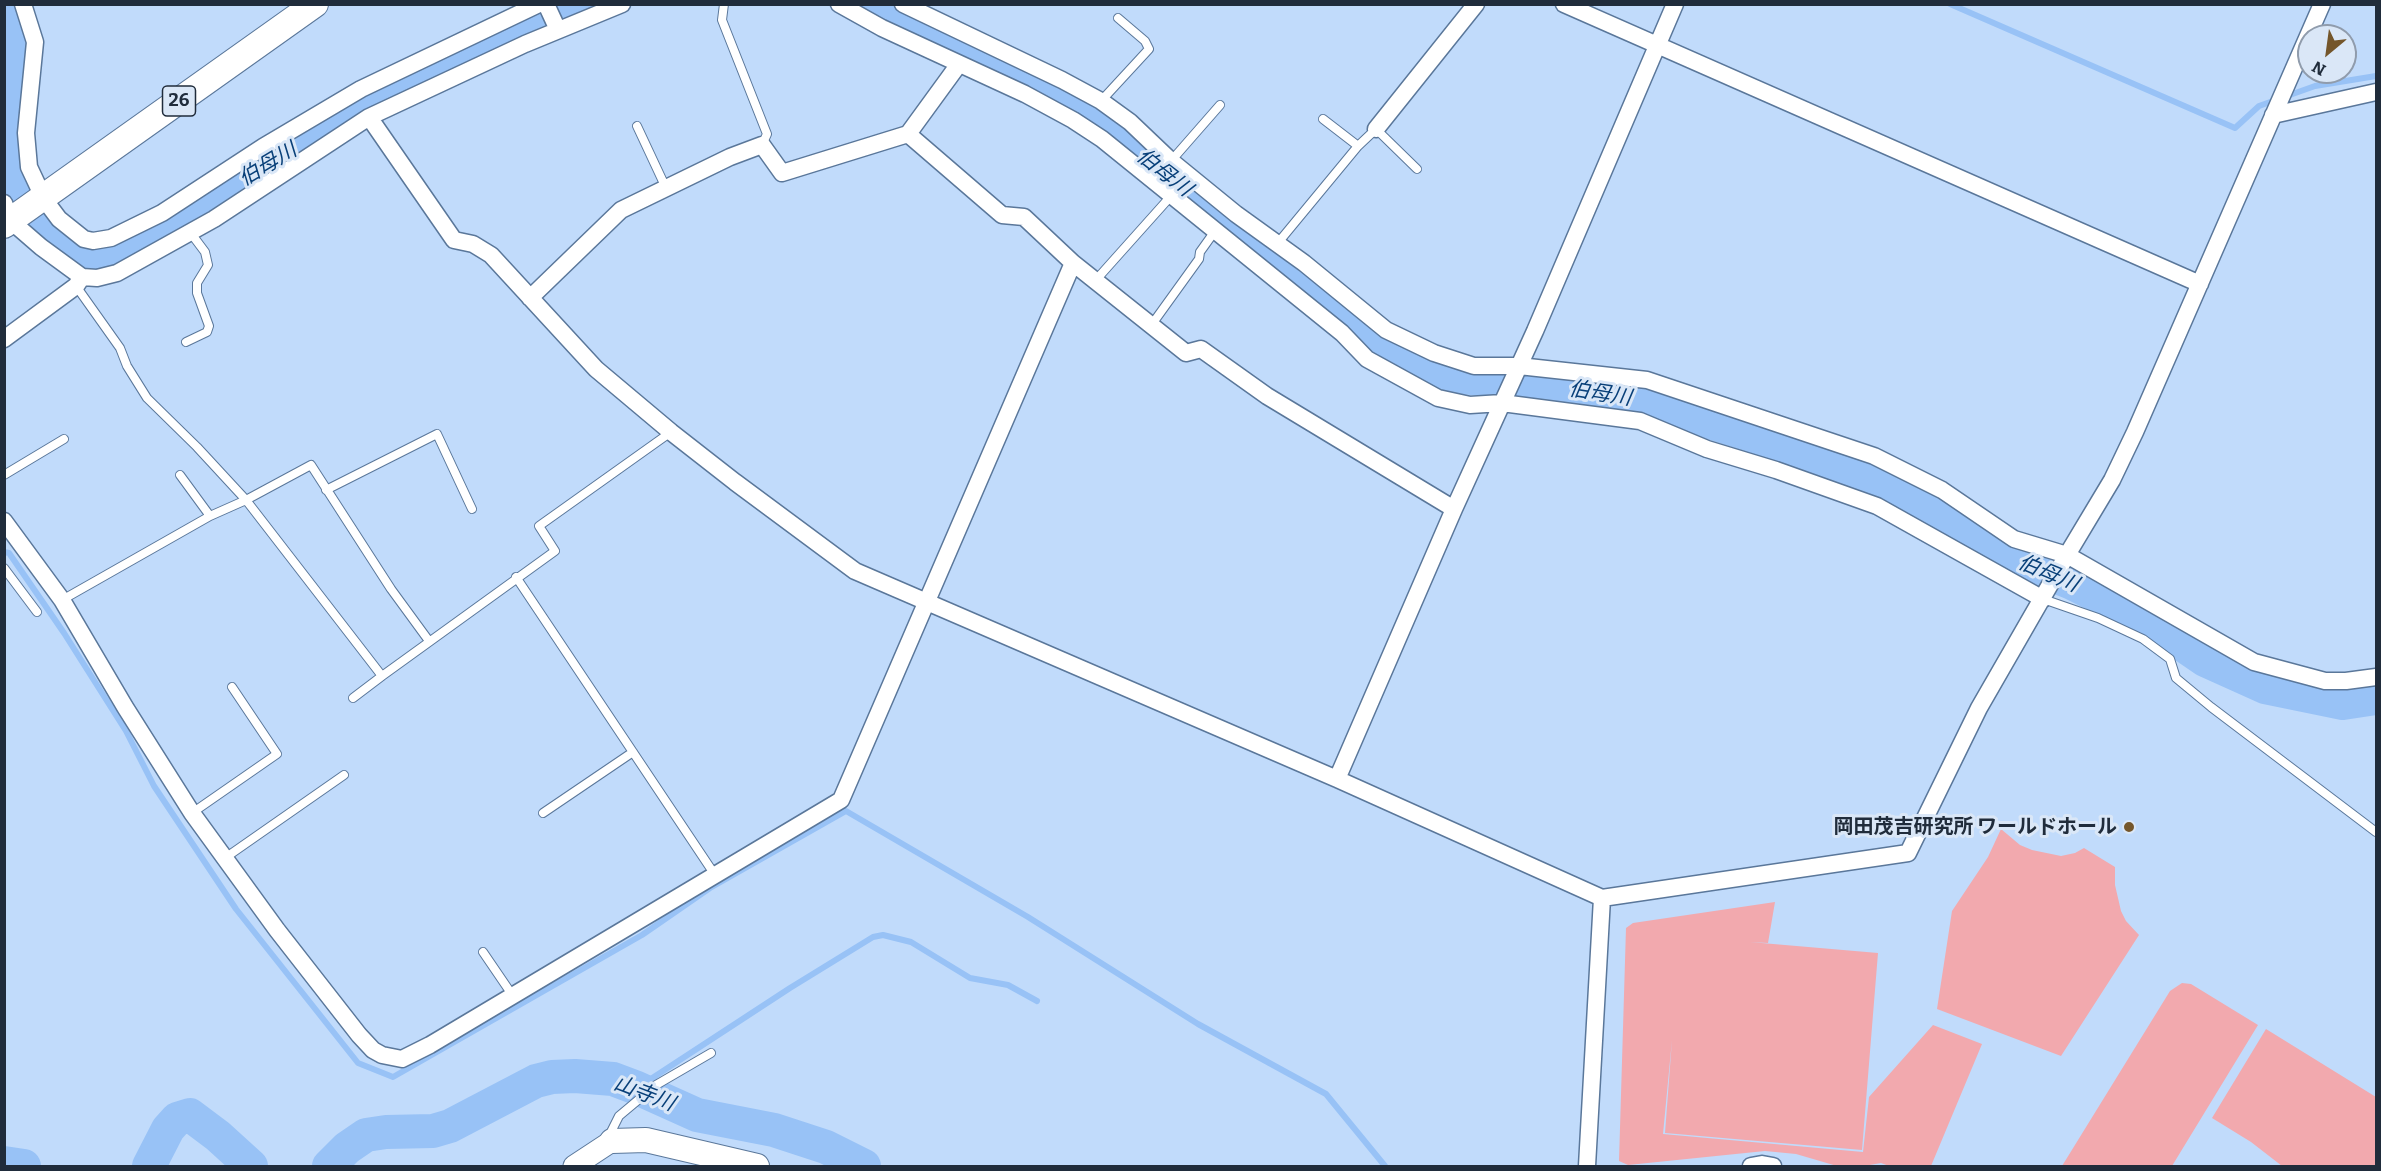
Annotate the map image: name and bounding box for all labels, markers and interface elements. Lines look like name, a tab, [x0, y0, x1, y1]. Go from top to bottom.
north arrow	[2297, 24, 2357, 84]
text: N	[2309, 57, 2329, 80]
road number: 26	[162, 86, 195, 116]
water label: 伯母川	[235, 138, 301, 192]
water label: 伯母川	[1131, 144, 1197, 202]
water label: 伯母川	[1567, 377, 1633, 411]
water label: 伯母川	[2014, 550, 2082, 598]
place label: 岡田茂吉研究所 ワールドホール	[1833, 815, 2117, 839]
marker: 岡田茂吉研究所 ワールドホール	[2122, 820, 2136, 834]
water label: 山寺川	[610, 1071, 678, 1117]

